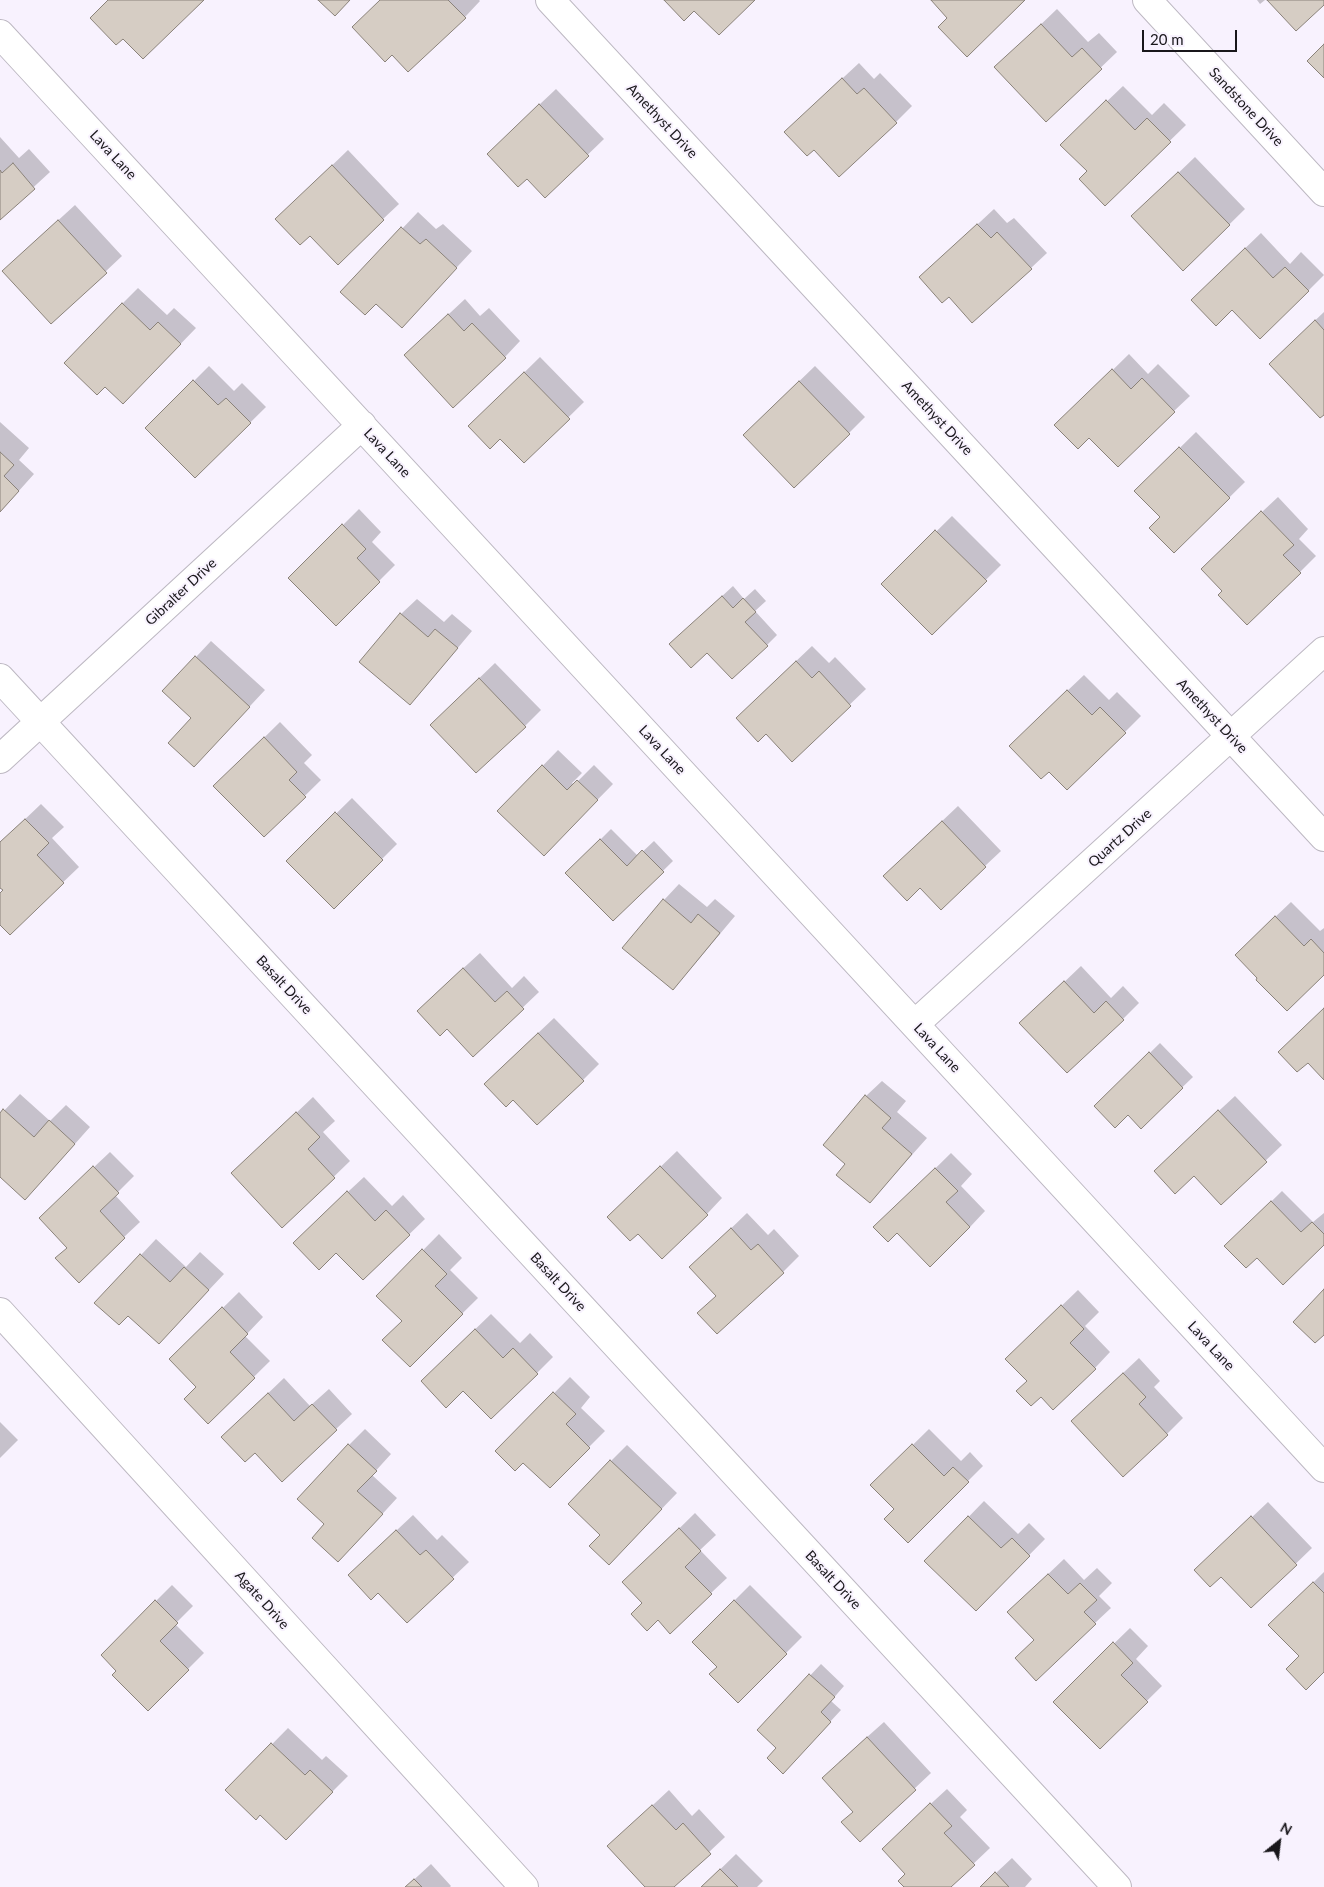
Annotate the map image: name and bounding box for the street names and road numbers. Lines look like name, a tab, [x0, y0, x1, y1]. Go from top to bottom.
street label: Sandstone Drive	[1205, 64, 1287, 150]
street label: Amethyst Drive	[623, 80, 701, 162]
street label: Lava Lane	[86, 127, 140, 183]
street label: Amethyst Drive	[898, 377, 976, 459]
street label: Lava Lane	[360, 425, 414, 481]
street label: Gibralter Drive	[142, 555, 220, 629]
street label: Amethyst Drive	[1173, 675, 1251, 757]
street label: Lava Lane	[635, 722, 689, 778]
street label: Quartz Drive	[1085, 805, 1155, 871]
street label: Basalt Drive	[253, 952, 315, 1018]
street label: Lava Lane	[910, 1020, 964, 1076]
street label: Basalt Drive	[527, 1249, 589, 1315]
street label: Lava Lane	[1184, 1318, 1238, 1374]
street label: Basalt Drive	[802, 1547, 864, 1613]
street label: Agate Drive	[231, 1567, 293, 1633]

